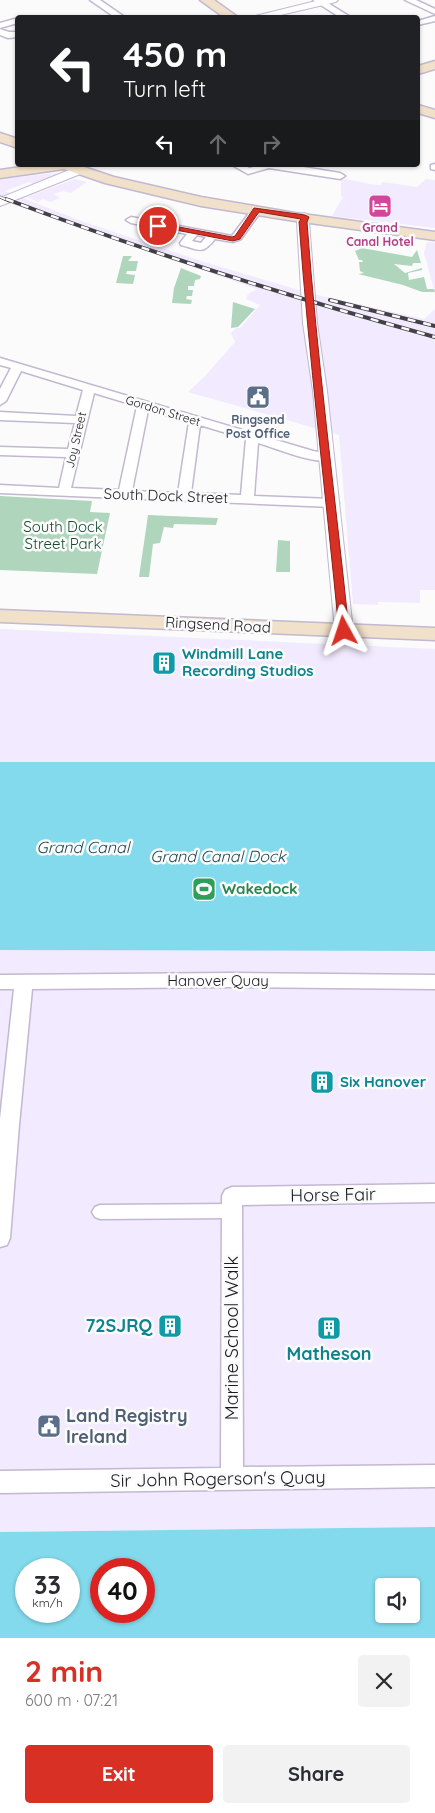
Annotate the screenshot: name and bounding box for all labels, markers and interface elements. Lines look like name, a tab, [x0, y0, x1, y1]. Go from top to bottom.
text: 450 m	[123, 32, 227, 76]
icon: left	[40, 35, 105, 100]
text: Turn left	[123, 75, 206, 103]
icon: left	[151, 130, 179, 158]
icon: ahead	[204, 130, 232, 158]
icon: right	[257, 130, 285, 158]
hotel icon: Grand Canal Hotel	[367, 193, 393, 219]
pin	[137, 205, 179, 247]
icon: arrive	[144, 212, 172, 240]
place label: Grand Canal Hotel	[346, 220, 414, 249]
public building icon: Ringsend Post Office	[245, 384, 271, 410]
street label: Gordon Street	[124, 392, 202, 429]
street label: Joy Street	[62, 410, 89, 469]
place label: Ringsend Post Office	[226, 412, 290, 441]
street label: South Dock Street	[103, 484, 229, 507]
park label: South Dock Street Park	[23, 517, 103, 553]
position arrow	[317, 604, 369, 656]
street label: Ringsend Road	[165, 612, 271, 637]
place label: Windmill Lane Recording Studios	[182, 644, 314, 680]
building icon: Windmill Lane Recording Studios	[151, 650, 177, 676]
water label: Grand Canal	[37, 837, 132, 857]
water label: Grand Canal Dock	[150, 846, 287, 866]
sports icon: Wakedock	[191, 876, 217, 902]
place label: Wakedock	[222, 879, 298, 898]
street label: Hanover Quay	[167, 971, 269, 990]
building icon: Six Hanover	[309, 1069, 335, 1095]
place label: Six Hanover	[340, 1072, 427, 1091]
street label: Horse Fair	[290, 1182, 376, 1207]
street label: Marine School Walk	[220, 1256, 243, 1420]
building icon: 72SJRQ	[157, 1313, 183, 1339]
place label: 72SJRQ	[85, 1314, 153, 1337]
building icon: Matheson	[316, 1315, 342, 1341]
place label: Matheson	[286, 1342, 372, 1365]
place label: Land Registry Ireland	[66, 1404, 187, 1448]
public building icon: Land Registry Ireland	[36, 1413, 62, 1439]
street label: Sir John Rogerson's Quay	[110, 1465, 326, 1492]
speed limit sign: 40	[90, 1558, 155, 1623]
text: 33	[34, 1569, 61, 1600]
map controls	[375, 1578, 420, 1623]
button: sound	[375, 1578, 420, 1623]
text: km/h	[32, 1595, 63, 1610]
text: 2 min	[25, 1652, 103, 1690]
button: close	[358, 1655, 410, 1707]
text: 600 m · 07:21	[25, 1690, 118, 1710]
button: Exit	[25, 1745, 213, 1803]
button: Share	[223, 1745, 410, 1803]

